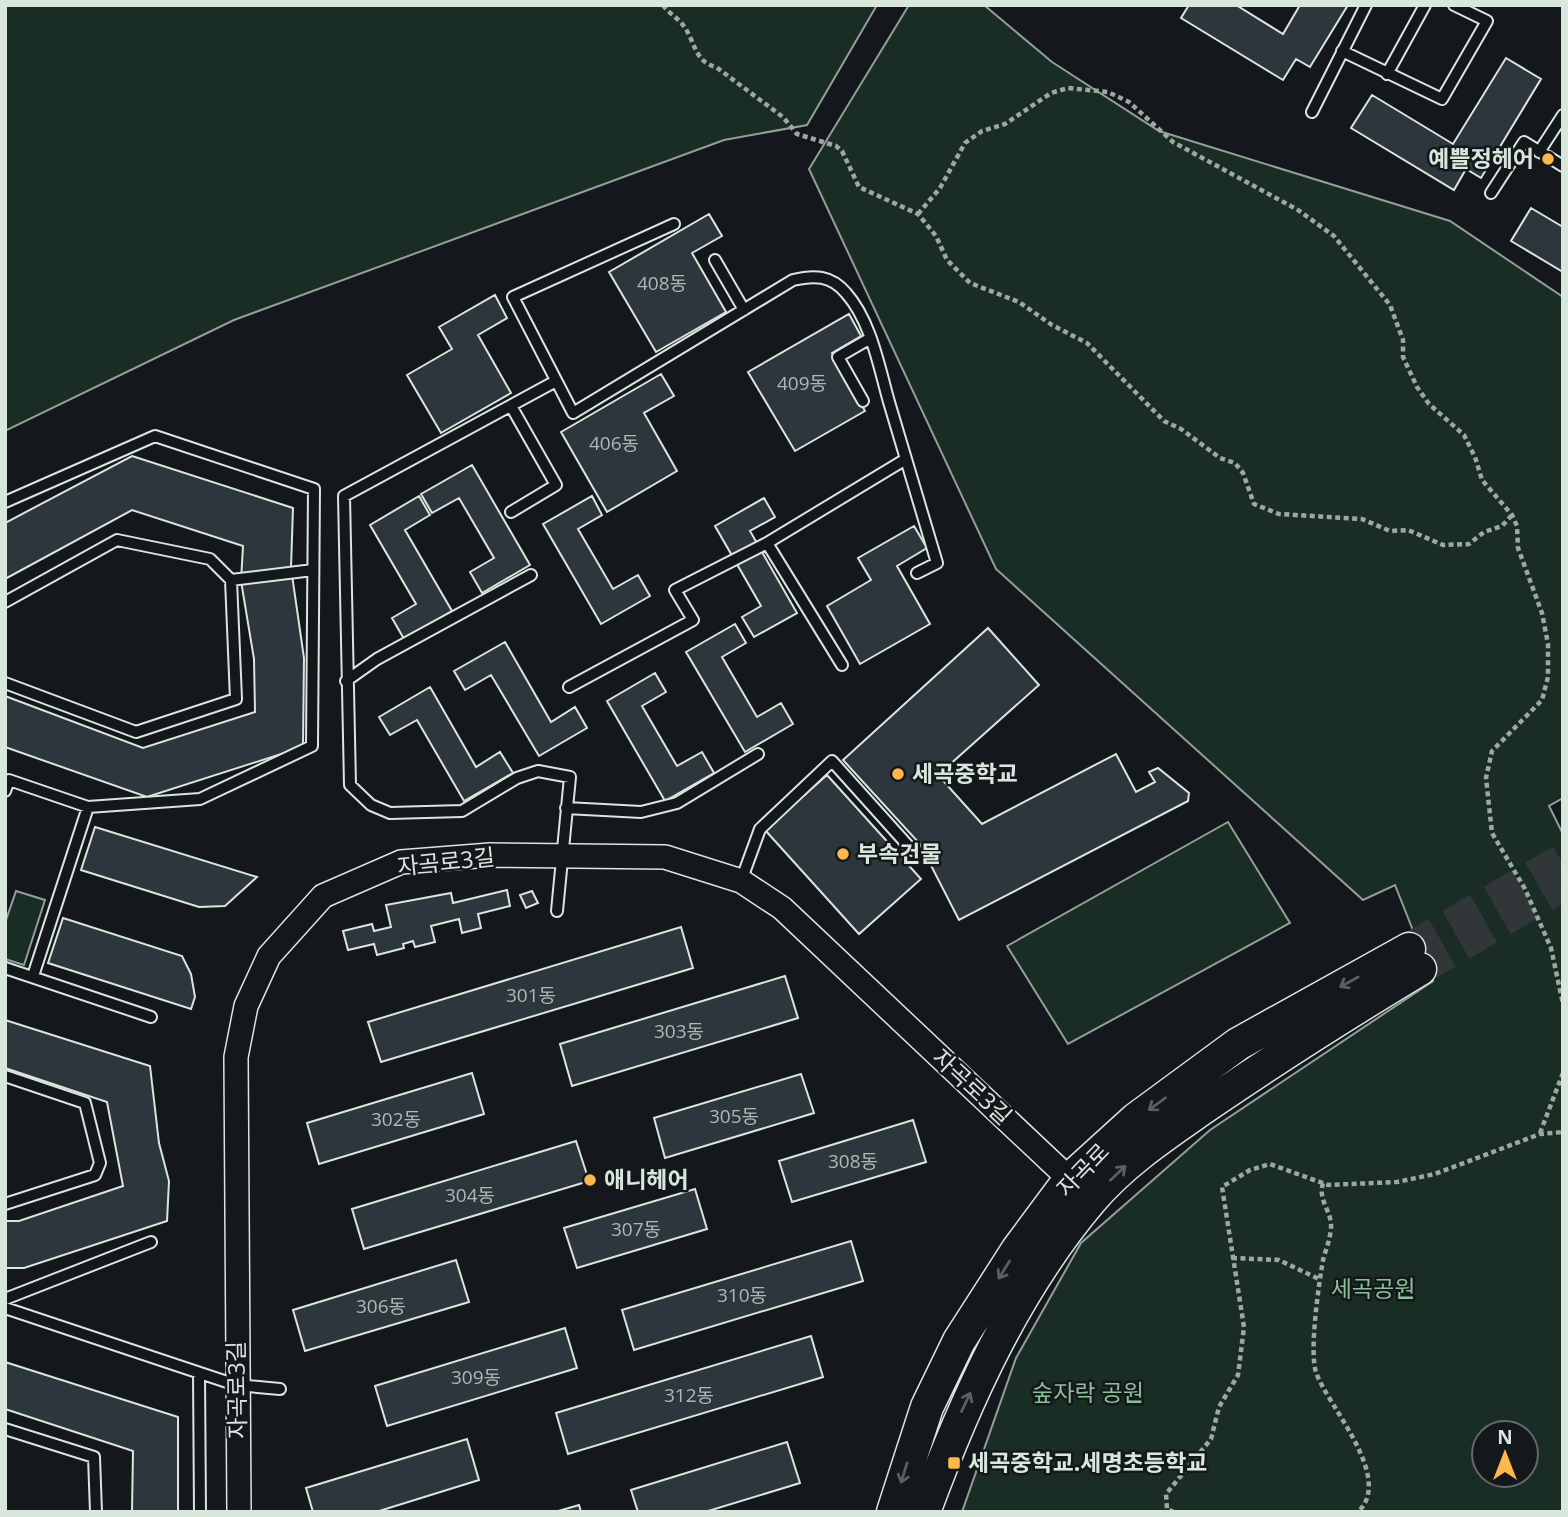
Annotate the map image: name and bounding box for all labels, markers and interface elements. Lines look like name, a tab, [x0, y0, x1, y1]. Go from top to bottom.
place label: 예쁠정헤어	[1428, 142, 1534, 174]
marker: 예쁠정헤어	[1540, 151, 1556, 167]
house number: 408동	[637, 270, 687, 296]
house number: 409동	[777, 370, 827, 396]
house number: 406동	[589, 430, 639, 456]
place label: 세곡중학교	[912, 757, 1018, 789]
marker: 세곡중학교	[890, 766, 906, 782]
place label: 부속건물	[857, 837, 942, 869]
street label: 자곡로3길	[396, 840, 496, 882]
marker: 부속건물	[835, 846, 851, 862]
one-way arrow	[1339, 976, 1360, 989]
house number: 301동	[506, 982, 556, 1008]
house number: 303동	[654, 1018, 704, 1044]
street label: 자곡로3길	[926, 1041, 1019, 1131]
one-way arrow	[1148, 1096, 1167, 1111]
house number: 305동	[709, 1103, 759, 1129]
house number: 302동	[371, 1106, 421, 1132]
street label: 자곡로	[1049, 1135, 1116, 1203]
house number: 308동	[828, 1148, 878, 1174]
place label: 애니헤어	[604, 1163, 689, 1195]
one-way arrow	[1109, 1165, 1126, 1182]
marker: 애니헤어	[582, 1172, 598, 1188]
house number: 304동	[445, 1182, 495, 1208]
house number: 307동	[611, 1216, 661, 1242]
one-way arrow	[997, 1260, 1012, 1279]
park label: 세곡공원	[1331, 1272, 1415, 1304]
house number: 310동	[717, 1282, 767, 1308]
house number: 306동	[356, 1293, 406, 1319]
street label: 자곡로3길	[219, 1341, 253, 1439]
house number: 309동	[451, 1364, 501, 1390]
park label: 숲자락 공원	[1032, 1376, 1144, 1408]
house number: 312동	[664, 1382, 714, 1408]
one-way arrow	[961, 1392, 974, 1413]
north arrow	[1470, 1419, 1540, 1489]
text: N	[1497, 1424, 1513, 1450]
place label: 세곡중학교.세명초등학교	[968, 1446, 1207, 1478]
marker: 세곡중학교.세명초등학교	[946, 1455, 962, 1471]
one-way arrow	[897, 1462, 910, 1484]

